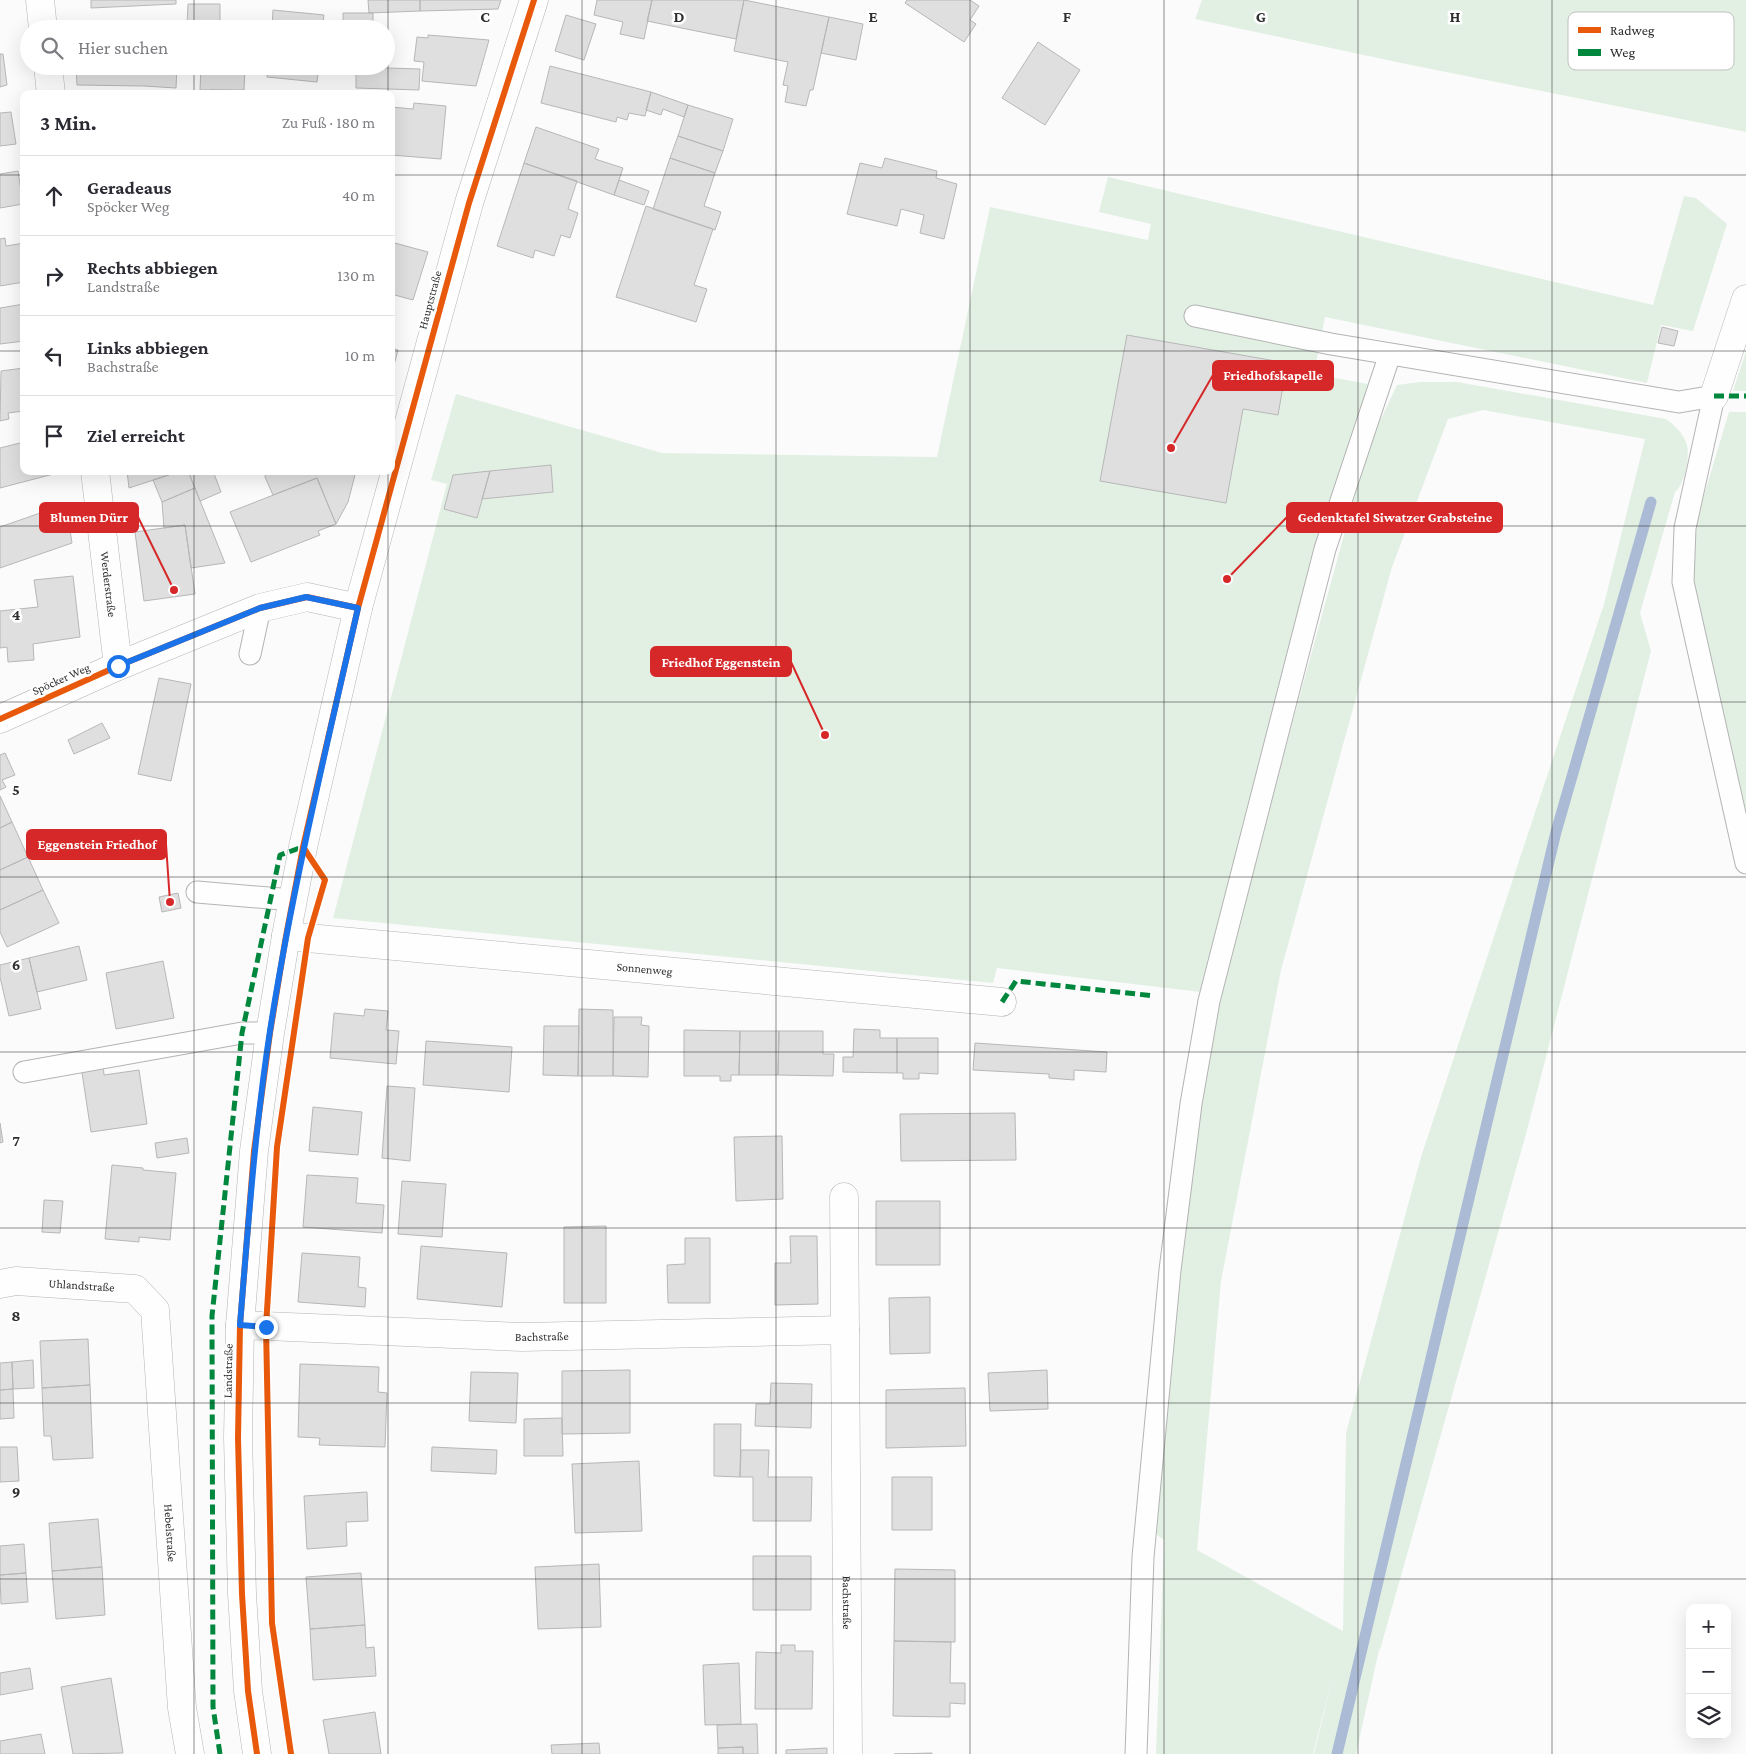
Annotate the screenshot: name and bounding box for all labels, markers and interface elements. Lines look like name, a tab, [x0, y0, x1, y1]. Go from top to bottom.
text: C	[480, 8, 490, 25]
text: D	[673, 8, 685, 25]
text: E	[868, 8, 878, 25]
text: F	[1063, 8, 1072, 25]
text: G	[1256, 8, 1266, 25]
text: H	[1450, 8, 1461, 25]
legend	[1568, 12, 1734, 70]
search box	[20, 20, 395, 75]
text: Radweg	[1610, 22, 1655, 38]
icon: search	[38, 34, 66, 62]
text: Hier suchen	[78, 37, 168, 58]
text: Weg	[1610, 44, 1635, 60]
text: 3 Min.	[40, 111, 97, 135]
text: Zu Fuß · 180 m	[282, 114, 375, 131]
text: Geradeaus	[87, 177, 172, 198]
icon: ahead	[40, 182, 68, 210]
text: 40 m	[342, 187, 375, 204]
text: Spöcker Weg	[87, 198, 169, 215]
text: Rechts abbiegen	[87, 257, 218, 278]
icon: right	[40, 262, 68, 290]
text: 130 m	[337, 267, 375, 284]
street label: Hauptstraße	[415, 269, 445, 331]
text: Landstraße	[87, 278, 160, 295]
text: Links abbiegen	[87, 337, 209, 358]
icon: left	[40, 342, 68, 370]
text: 10 m	[345, 347, 375, 364]
text: Bachstraße	[87, 358, 159, 375]
callout: Friedhofskapelle	[1213, 361, 1333, 390]
text: Friedhofskapelle	[1223, 367, 1323, 383]
icon: arrive	[40, 422, 68, 450]
text: Ziel erreicht	[87, 425, 185, 446]
callout: Blumen Dürr	[40, 503, 138, 532]
callout: Gedenktafel Siwatzer Grabsteine	[1287, 503, 1502, 532]
text: Blumen Dürr	[50, 509, 128, 525]
text: Gedenktafel Siwatzer Grabsteine	[1298, 509, 1493, 525]
street label: Werderstraße	[98, 551, 119, 618]
text: 4	[12, 606, 21, 623]
callout: Friedhof Eggenstein	[651, 647, 791, 676]
text: Friedhof Eggenstein	[661, 654, 781, 670]
route start	[107, 655, 130, 678]
street label: Spöcker Weg	[30, 660, 92, 698]
text: 5	[12, 781, 20, 798]
callout: Eggenstein Friedhof	[27, 830, 166, 859]
text: Eggenstein Friedhof	[37, 836, 158, 852]
text: 6	[12, 956, 20, 973]
street label: Sonnenweg	[616, 960, 673, 979]
text: 7	[12, 1132, 20, 1149]
street label: Uhlandstraße	[48, 1276, 115, 1295]
text: 8	[11, 1307, 21, 1324]
route end	[255, 1316, 278, 1339]
street label: Bachstraße	[515, 1329, 569, 1344]
street label: Landstraße	[221, 1344, 235, 1398]
text: 9	[12, 1483, 20, 1500]
street label: Hebelstraße	[161, 1504, 179, 1562]
street label: Bachstraße	[840, 1576, 854, 1630]
map controls	[1686, 1604, 1731, 1739]
button: +	[1686, 1604, 1731, 1649]
button: −	[1686, 1649, 1731, 1694]
button: layers	[1686, 1694, 1731, 1739]

